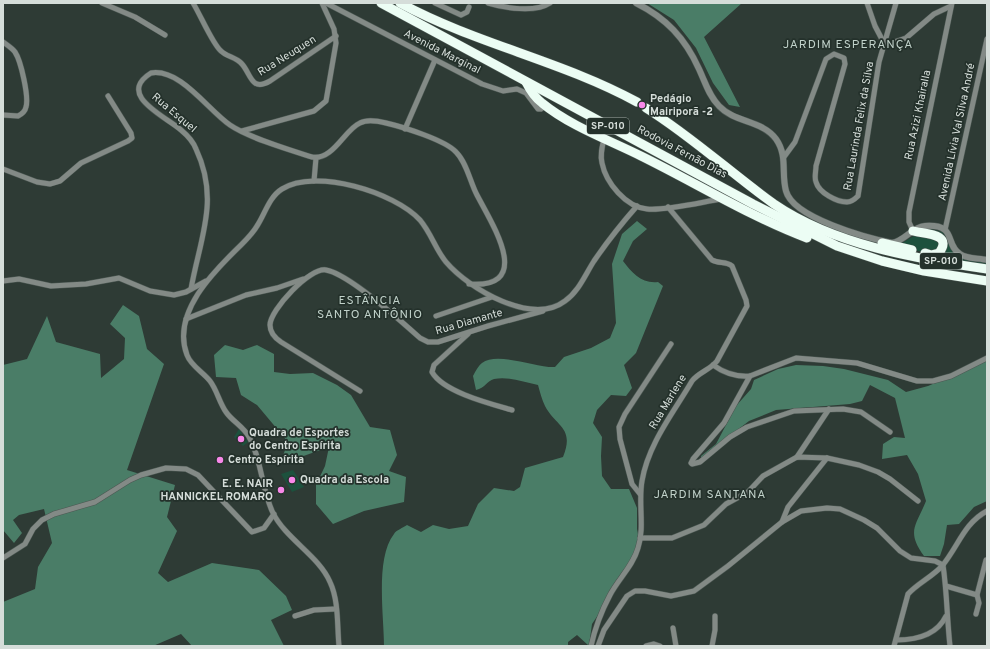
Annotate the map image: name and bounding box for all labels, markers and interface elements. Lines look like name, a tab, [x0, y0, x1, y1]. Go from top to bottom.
street label: Avenida Marginal	[401, 27, 483, 77]
street label: Rua Neuquen	[255, 33, 319, 79]
district label: JARDIM ESPERANÇA	[783, 37, 913, 53]
street label: Rua Laurinda Felix da Silva	[841, 60, 877, 192]
street label: Avenida Lívia Val Silva André	[936, 62, 978, 202]
street label: Rua Azizi Khairalla	[902, 69, 934, 161]
street label: Rua Esquel	[149, 90, 199, 136]
place label: Pedágio Mairiporã -2	[650, 92, 713, 119]
marker: Pedágio Mairiporã -2	[637, 100, 647, 110]
road number: SP-010	[587, 118, 629, 134]
street label: Rodovia Fernão Dias	[635, 122, 729, 182]
road number: SP-010	[920, 253, 962, 269]
district label: ESTÂNCIA SANTO ANTÔNIO	[317, 293, 423, 323]
street label: Rua Diamante	[434, 306, 504, 338]
street label: Rua Marlene	[646, 372, 690, 432]
place label: Quadra de Esportes do Centro Espírita	[249, 426, 350, 453]
marker: Quadra de Esportes do Centro Espírita	[236, 434, 246, 444]
place label: Centro Espírita	[228, 453, 304, 467]
marker: Centro Espírita	[215, 455, 225, 465]
place label: Quadra da Escola	[300, 473, 389, 487]
marker: Quadra da Escola	[287, 475, 297, 485]
place label: E. E. NAIR HANNICKEL ROMARO	[161, 477, 273, 504]
marker: E. E. NAIR HANNICKEL ROMARO	[276, 485, 286, 495]
district label: JARDIM SANTANA	[653, 487, 767, 503]

